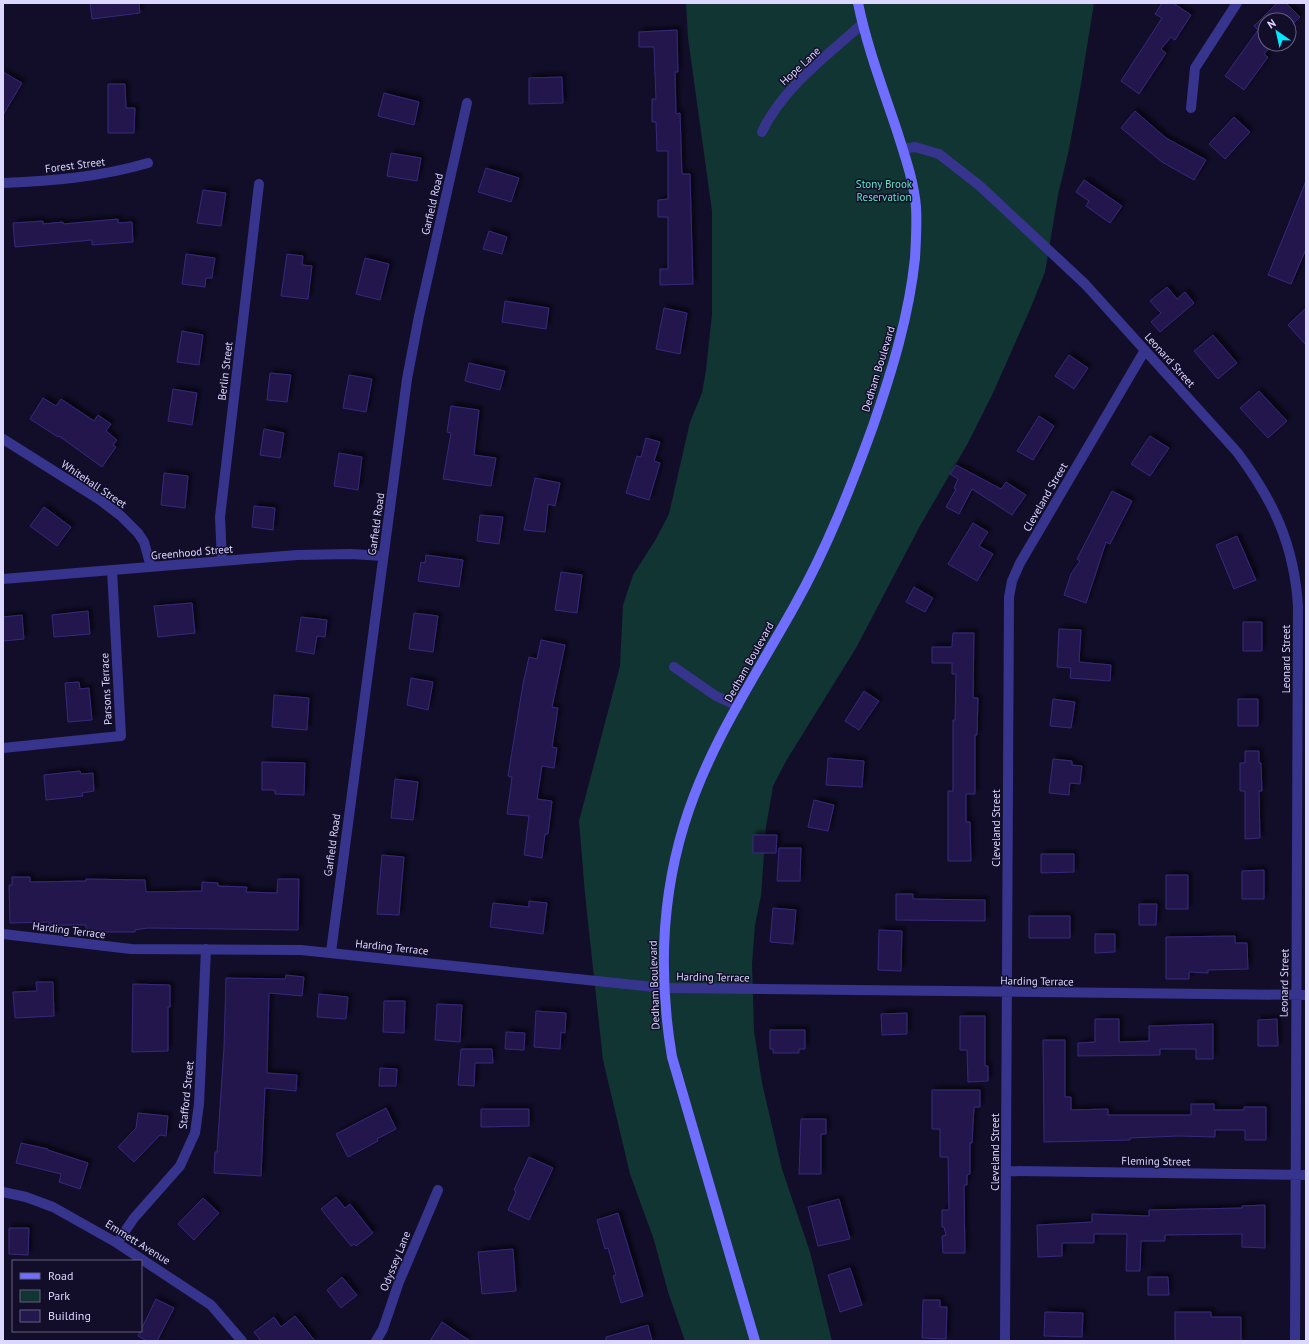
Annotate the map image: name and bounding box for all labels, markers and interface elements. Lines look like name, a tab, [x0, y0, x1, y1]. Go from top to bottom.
north arrow	[1257, 12, 1297, 52]
text: N	[1264, 16, 1278, 32]
street label: Hope Lane	[777, 43, 823, 88]
street label: Forest Street	[44, 154, 106, 176]
street label: Garfield Road	[418, 172, 446, 236]
park label: Stony Brook Reservation	[856, 177, 913, 204]
street label: Dedham Boulevard	[858, 324, 898, 414]
street label: Leonard Street	[1142, 330, 1198, 390]
street label: Berlin Street	[214, 341, 236, 401]
street label: Whitehall Street	[58, 457, 130, 511]
street label: Cleveland Street	[1020, 460, 1071, 534]
street label: Garfield Road	[365, 492, 387, 556]
street label: Greenhood Street	[150, 541, 234, 563]
street label: Dedham Boulevard	[721, 619, 777, 704]
street label: Leonard Street	[1279, 624, 1293, 693]
street label: Parsons Terrace	[97, 652, 115, 725]
street label: Cleveland Street	[989, 789, 1003, 867]
street label: Garfield Road	[321, 813, 343, 877]
street label: Harding Terrace	[32, 919, 107, 941]
street label: Harding Terrace	[355, 936, 430, 958]
street label: Dedham Boulevard	[645, 940, 663, 1030]
street label: Leonard Street	[1276, 948, 1292, 1017]
street label: Harding Terrace	[676, 969, 750, 985]
street label: Harding Terrace	[1000, 973, 1074, 989]
street label: Stafford Street	[175, 1060, 197, 1130]
street label: Cleveland Street	[988, 1113, 1002, 1191]
street label: Fleming Street	[1121, 1153, 1191, 1169]
street label: Emmett Avenue	[103, 1217, 173, 1268]
street label: Odyssey Lane	[377, 1229, 414, 1293]
legend	[12, 1260, 142, 1332]
text: Road	[48, 1268, 73, 1283]
text: Park	[48, 1288, 70, 1303]
text: Building	[48, 1308, 91, 1323]

